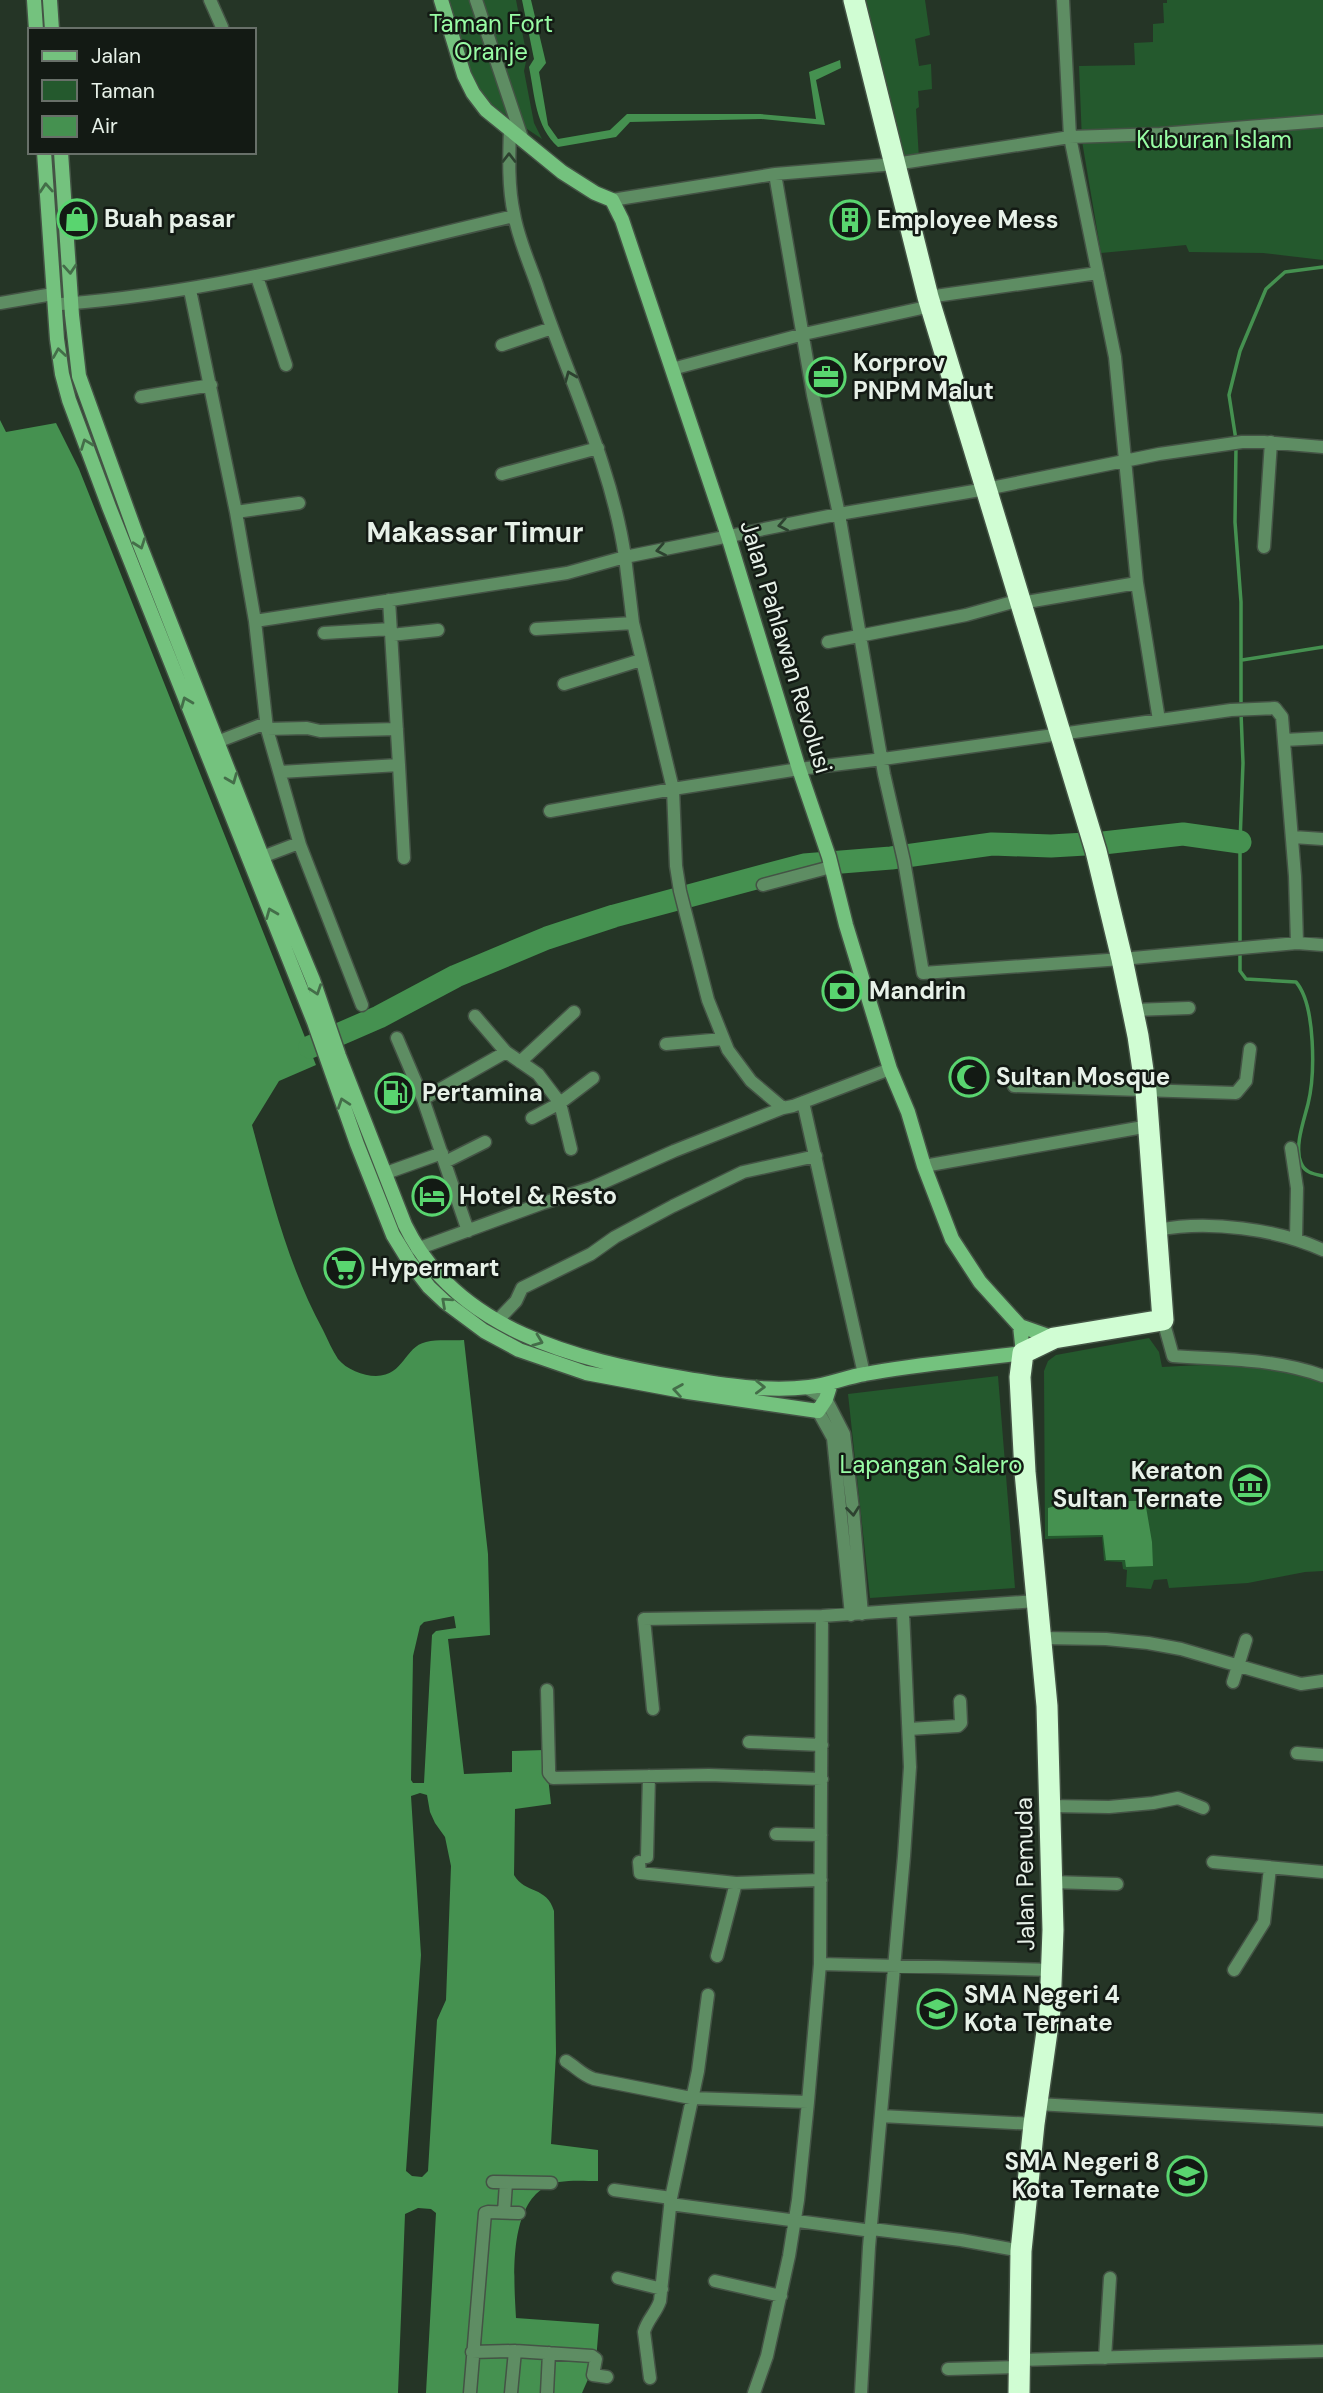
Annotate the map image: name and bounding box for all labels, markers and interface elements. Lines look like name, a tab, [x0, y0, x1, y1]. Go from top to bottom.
park label: Taman Fort Oranje	[429, 8, 553, 67]
legend	[28, 28, 256, 154]
text: Jalan	[91, 42, 141, 70]
text: Taman	[91, 77, 155, 105]
text: Air	[91, 112, 118, 140]
park label: Kuburan Islam	[1136, 124, 1292, 155]
one-way arrow	[501, 152, 517, 163]
one-way arrow	[39, 182, 54, 193]
shop icon: Buah pasar	[56, 198, 98, 240]
building icon: Employee Mess	[829, 199, 871, 241]
place label: Buah pasar	[104, 203, 235, 234]
place label: Employee Mess	[877, 204, 1059, 235]
one-way arrow	[62, 264, 77, 275]
one-way arrow	[52, 347, 67, 359]
place label: Korprov PNPM Malut	[853, 347, 994, 406]
office icon: Korprov PNPM Malut	[805, 356, 847, 398]
one-way arrow	[564, 370, 578, 382]
one-way arrow	[80, 439, 94, 451]
district label: Makassar Timur	[367, 514, 583, 551]
street label: Jalan Pahlawan Revolusi	[733, 517, 840, 777]
one-way arrow	[777, 517, 789, 532]
one-way arrow	[131, 538, 145, 550]
one-way arrow	[655, 542, 667, 557]
one-way arrow	[181, 696, 195, 708]
one-way arrow	[224, 772, 238, 784]
one-way arrow	[265, 908, 279, 920]
bank icon: Mandrin	[821, 970, 863, 1012]
place label: Mandrin	[869, 975, 966, 1006]
one-way arrow	[308, 984, 323, 996]
mosque icon: Sultan Mosque	[948, 1056, 990, 1098]
place label: Sultan Mosque	[996, 1061, 1170, 1092]
fuel station icon: Pertamina	[374, 1072, 416, 1114]
place label: Pertamina	[422, 1077, 543, 1108]
one-way arrow	[337, 1097, 351, 1110]
hotel icon: Hotel & Resto	[411, 1175, 453, 1217]
place label: Hotel & Resto	[459, 1180, 617, 1211]
supermarket icon: Hypermart	[323, 1247, 365, 1289]
place label: Hypermart	[371, 1252, 499, 1283]
one-way arrow	[441, 1298, 454, 1310]
one-way arrow	[532, 1333, 544, 1347]
one-way arrow	[755, 1379, 766, 1395]
one-way arrow	[672, 1383, 684, 1398]
park label: Lapangan Salero	[840, 1449, 1022, 1480]
place label: Keraton Sultan Ternate	[1053, 1455, 1223, 1514]
museum icon: Keraton Sultan Ternate	[1229, 1464, 1271, 1506]
one-way arrow	[846, 1505, 861, 1517]
street label: Jalan Pemuda	[1008, 1797, 1041, 1951]
place label: SMA Negeri 4 Kota Ternate	[964, 1979, 1120, 2038]
school or university icon: SMA Negeri 4 Kota Ternate	[916, 1988, 958, 2030]
place label: SMA Negeri 8 Kota Ternate	[1004, 2146, 1160, 2205]
school or university icon: SMA Negeri 8 Kota Ternate	[1166, 2155, 1208, 2197]

